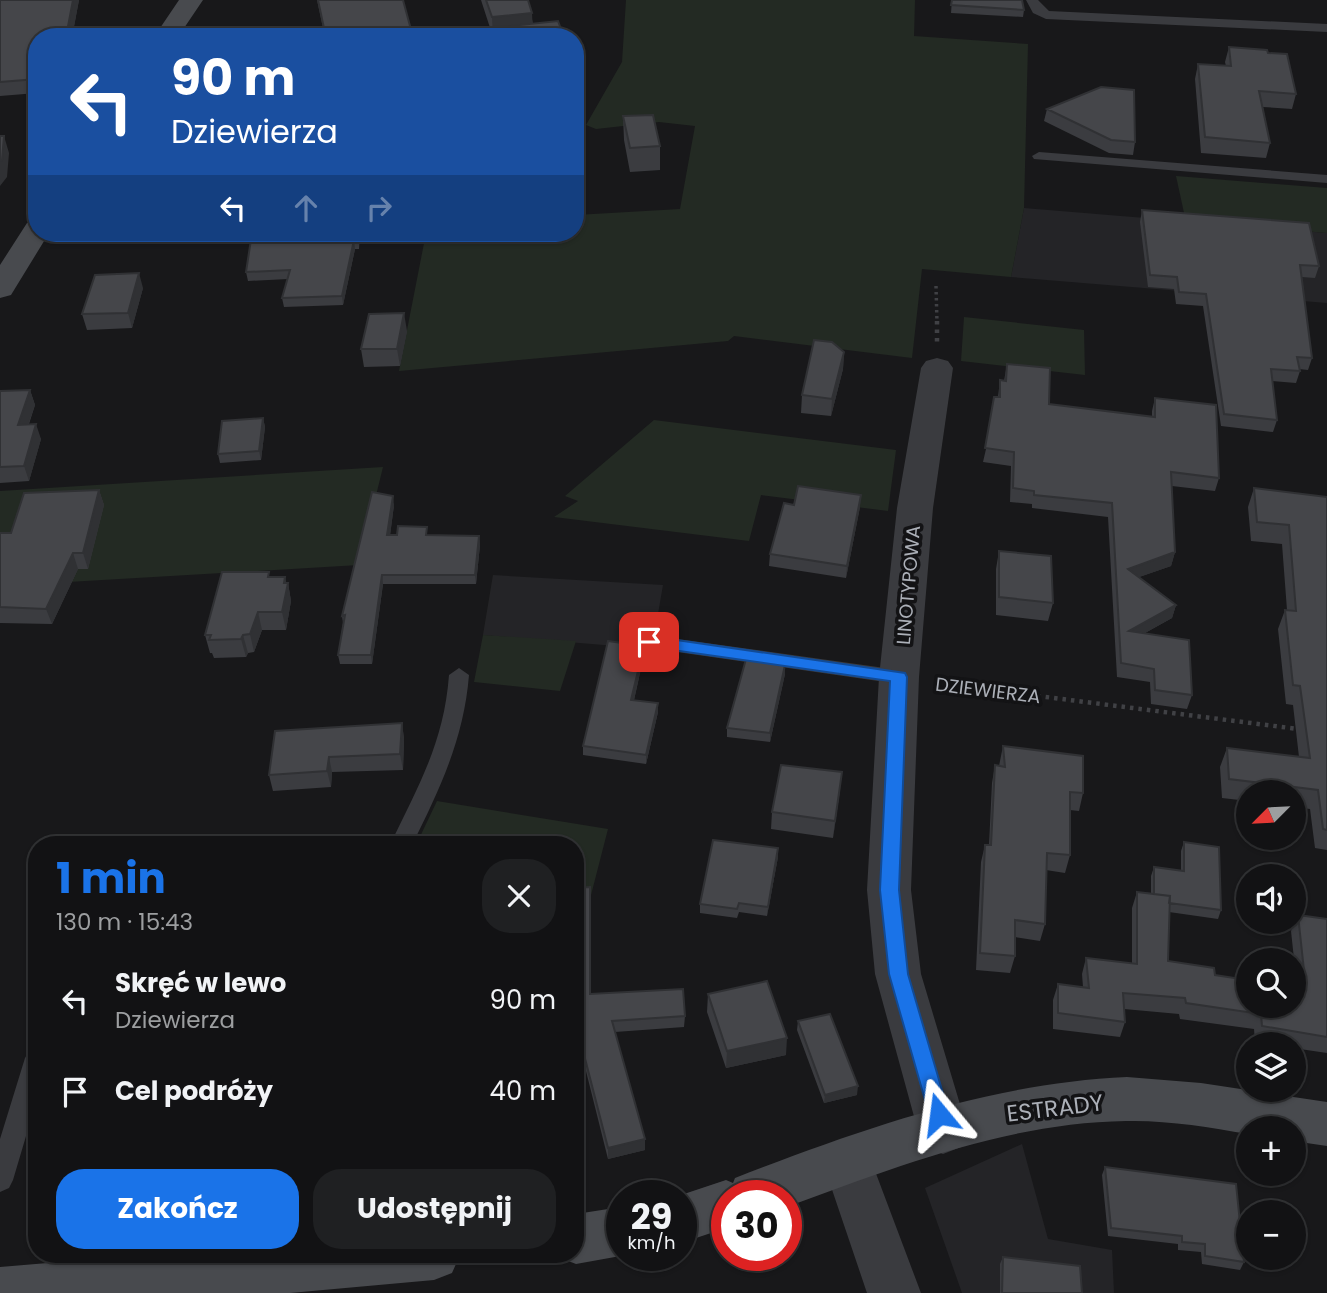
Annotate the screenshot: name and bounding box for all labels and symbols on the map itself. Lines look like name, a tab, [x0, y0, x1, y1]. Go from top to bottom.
street label: LINOTYPOWA	[890, 524, 927, 646]
pin	[619, 612, 679, 672]
street label: DZIEWIERZA	[934, 671, 1042, 710]
north arrow	[1236, 780, 1306, 850]
position arrow	[902, 1077, 976, 1151]
street label: ESTRADY	[1005, 1086, 1105, 1130]
speed limit sign: 30	[711, 1180, 802, 1271]

